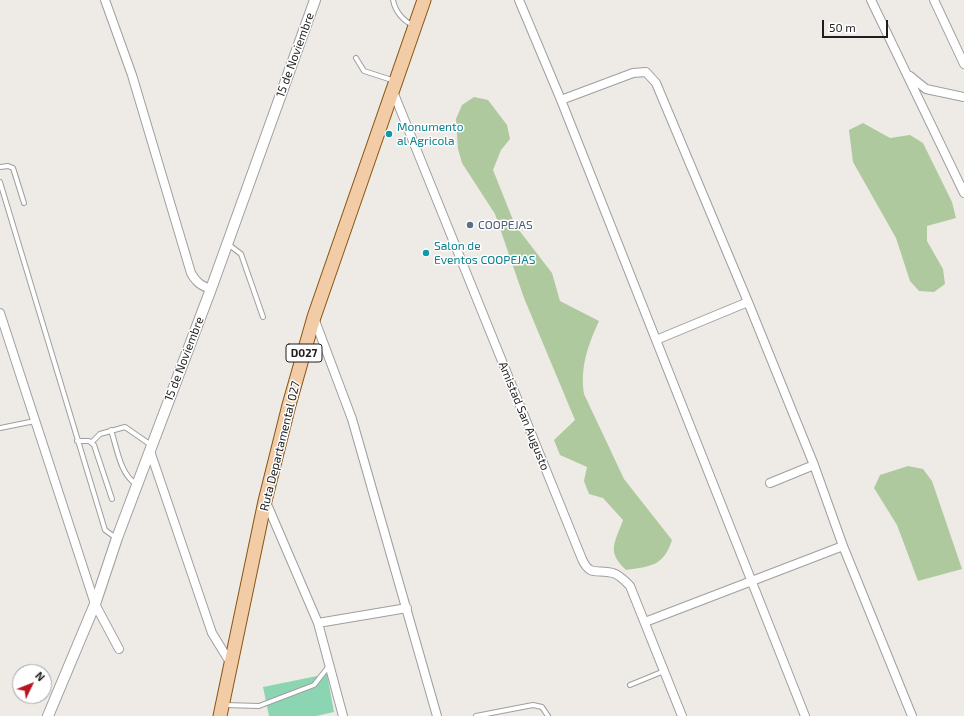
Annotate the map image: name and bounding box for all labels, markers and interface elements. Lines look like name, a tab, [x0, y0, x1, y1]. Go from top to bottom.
street label: 15 de Noviembre	[273, 11, 317, 99]
scale bar	[824, 12, 890, 38]
text: 50 m	[829, 20, 856, 34]
place label: Monumento al Agricola	[397, 120, 463, 148]
marker: Monumento al Agricola	[384, 129, 394, 139]
place label: COOPEJAS	[478, 218, 533, 232]
marker: COOPEJAS	[465, 220, 475, 230]
place label: Salon de Eventos COOPEJAS	[434, 239, 535, 267]
marker: Salon de Eventos COOPEJAS	[421, 248, 431, 258]
street label: 15 de Noviembre	[161, 315, 207, 403]
road number: D027	[286, 344, 322, 362]
street label: Amistad San Augusto	[496, 360, 552, 472]
street label: Ruta Departamental 027	[257, 380, 303, 512]
north arrow	[12, 664, 52, 704]
text: N	[33, 669, 48, 683]

